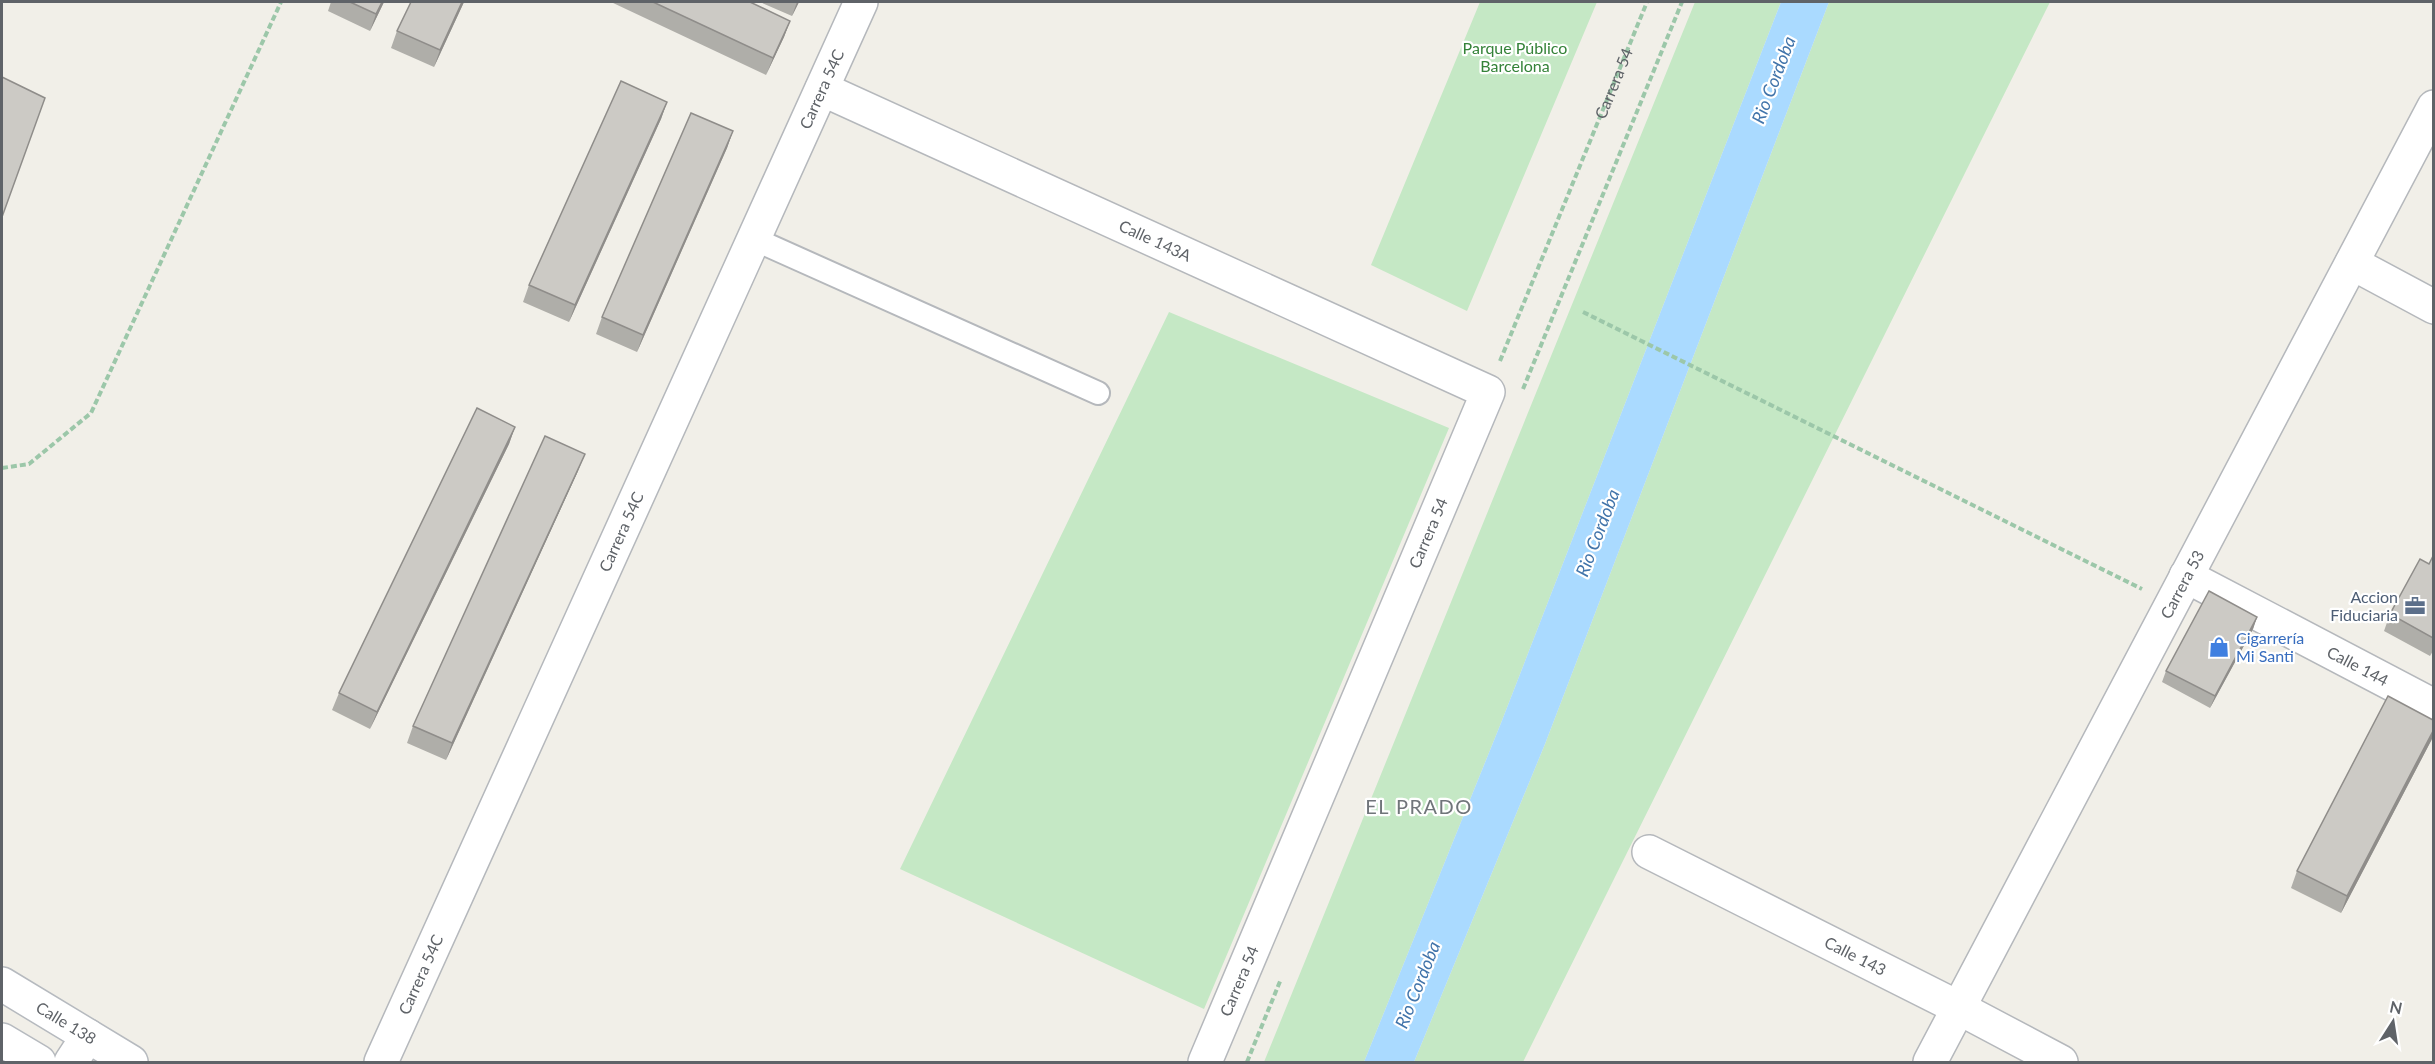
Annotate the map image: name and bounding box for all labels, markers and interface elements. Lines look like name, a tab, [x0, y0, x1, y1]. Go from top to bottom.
water label: Rio Cordoba	[1746, 33, 1800, 126]
park label: Parque Público Barcelona	[1463, 38, 1567, 75]
street label: Carrera 54	[1590, 45, 1636, 121]
street label: Carrera 54C	[795, 46, 848, 132]
street label: Calle 143A	[1116, 215, 1195, 265]
water label: Rio Cordoba	[1570, 486, 1624, 579]
street label: Carrera 54C	[594, 489, 647, 574]
street label: Carrera 54	[1404, 495, 1451, 571]
street label: Carrera 53	[2156, 547, 2207, 622]
place label: Accion Fiduciaria	[2330, 587, 2398, 624]
office icon: Accion Fiduciaria	[2403, 594, 2427, 618]
place label: Cigarrería Mi Santi	[2236, 628, 2304, 665]
shop icon: Cigarrería Mi Santi	[2207, 635, 2231, 659]
street label: Calle 144	[2324, 642, 2392, 690]
district label: EL PRADO	[1365, 794, 1473, 818]
street label: Carrera 54C	[394, 931, 447, 1017]
street label: Calle 143	[1822, 932, 1890, 979]
water label: Rio Cordoba	[1390, 938, 1444, 1031]
street label: Carrera 54	[1215, 943, 1262, 1019]
north arrow	[2363, 992, 2423, 1052]
text: N	[2388, 996, 2404, 1017]
street label: Calle 138	[33, 997, 100, 1048]

